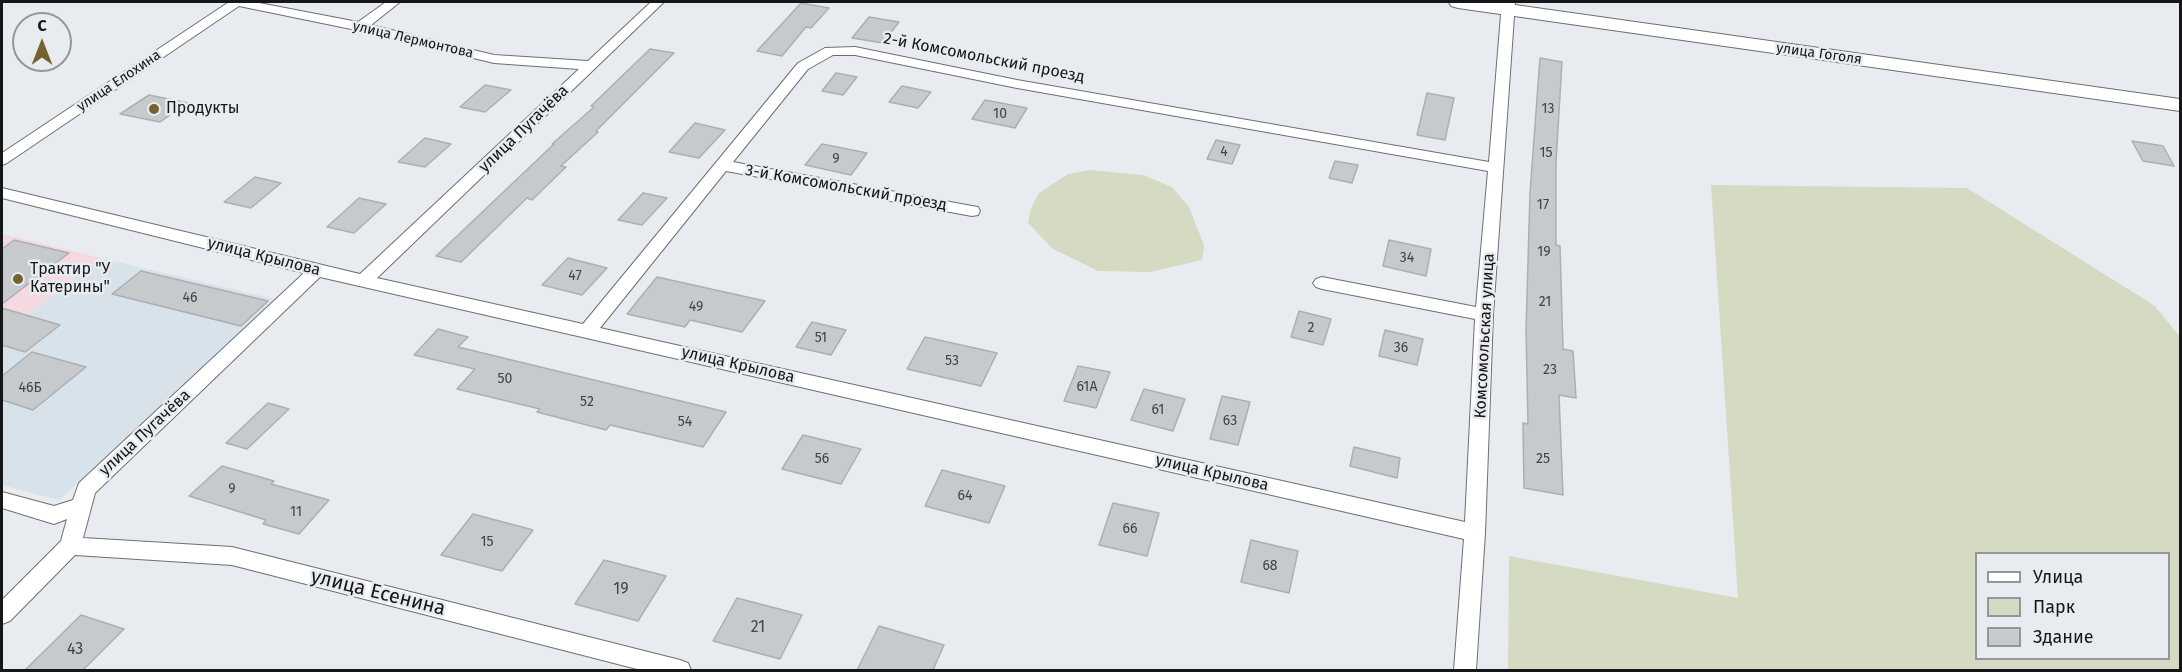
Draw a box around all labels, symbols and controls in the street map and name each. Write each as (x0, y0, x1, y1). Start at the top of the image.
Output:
north arrow (12, 12, 72, 72)
text: С (37, 16, 47, 35)
street label: улица Лермонтова (351, 18, 475, 62)
street label: 2-й Комсомольский проезд (882, 29, 1086, 87)
street label: улица Гоголя (1775, 40, 1863, 68)
street label: улица Елохина (74, 47, 164, 115)
street label: улица Пугачёва (475, 81, 573, 177)
place label: Продукты (166, 99, 240, 119)
house number: 13 (1541, 101, 1555, 117)
marker: Продукты (147, 102, 161, 116)
house number: 10 (993, 106, 1007, 122)
house number: 4 (1220, 144, 1228, 160)
house number: 15 (1539, 145, 1553, 161)
house number: 9 (832, 151, 840, 167)
street label: 3-й Комсомольский проезд (744, 161, 948, 215)
house number: 17 (1537, 197, 1549, 213)
street label: улица Крылова (206, 234, 322, 280)
house number: 19 (1537, 244, 1551, 260)
house number: 34 (1400, 250, 1414, 266)
street label: Комсомольская улица (1471, 253, 1499, 419)
place label: Трактир "У Катерины" (30, 260, 110, 298)
house number: 47 (568, 268, 582, 284)
marker: Трактир "У Катерины" (11, 272, 25, 286)
house number: 46 (183, 290, 197, 306)
house number: 21 (1539, 294, 1551, 310)
house number: 49 (689, 299, 703, 315)
house number: 2 (1308, 320, 1314, 336)
house number: 51 (815, 330, 827, 346)
house number: 36 (1394, 340, 1408, 356)
street label: улица Крылова (680, 343, 796, 387)
house number: 53 (945, 353, 959, 369)
house number: 23 (1543, 362, 1557, 378)
house number: 50 (498, 371, 512, 387)
house number: 61А (1077, 379, 1097, 395)
house number: 46Б (18, 380, 42, 396)
street label: улица Пугачёва (95, 386, 195, 480)
house number: 52 (580, 394, 594, 410)
house number: 61 (1152, 402, 1164, 418)
house number: 63 (1223, 413, 1237, 429)
house number: 54 (678, 414, 692, 430)
house number: 56 (815, 451, 829, 467)
street label: улица Крылова (1154, 451, 1270, 495)
house number: 25 (1536, 451, 1550, 467)
house number: 9 (228, 481, 236, 497)
house number: 64 (958, 488, 972, 504)
house number: 11 (290, 504, 302, 520)
house number: 66 (1123, 521, 1137, 537)
house number: 15 (480, 534, 494, 550)
legend (1975, 552, 2170, 660)
house number: 68 (1262, 558, 1278, 574)
street label: улица Есенина (308, 565, 448, 621)
text: Улица (2033, 566, 2083, 588)
house number: 19 (613, 580, 629, 600)
text: Парк (2033, 596, 2075, 618)
house number: 21 (751, 618, 765, 638)
text: Здание (2033, 626, 2094, 648)
house number: 43 (67, 640, 83, 660)

